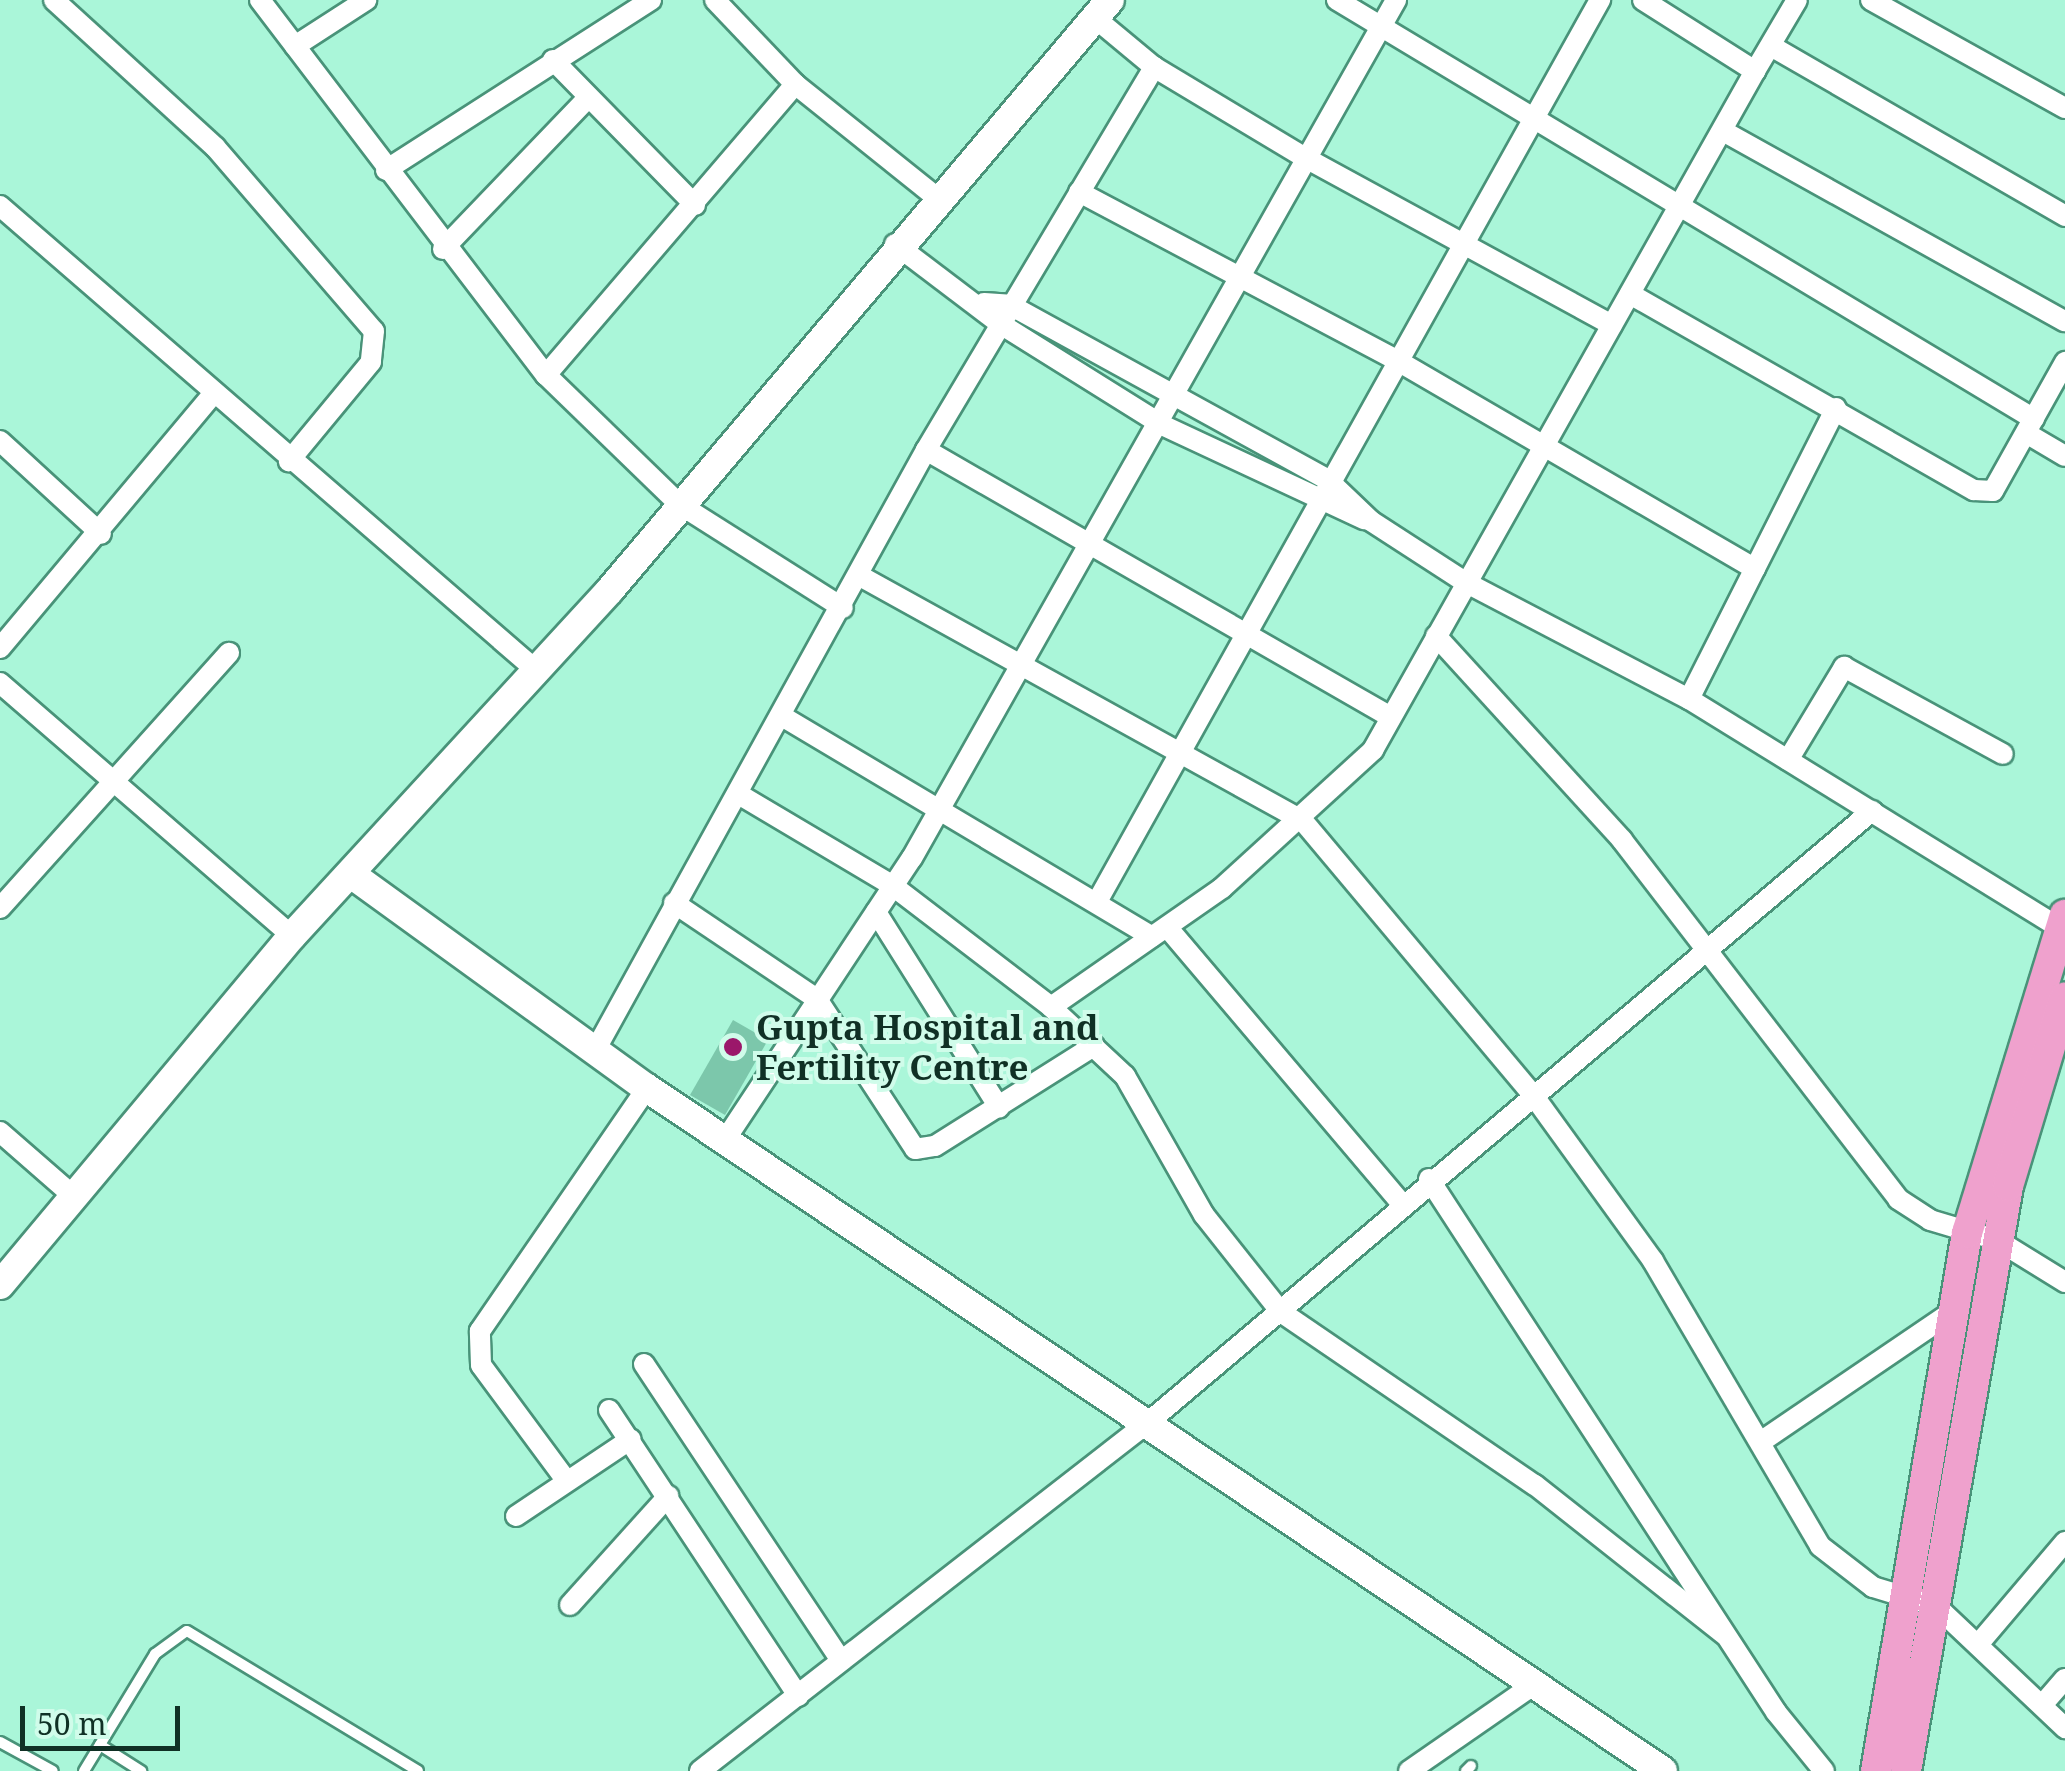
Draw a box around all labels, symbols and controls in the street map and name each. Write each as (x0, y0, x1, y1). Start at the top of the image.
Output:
place label: Gupta Hospital and Fertility Centre (756, 1006, 1099, 1088)
marker: Gupta Hospital and Fertility Centre (720, 1034, 746, 1060)
scale bar (25, 1686, 185, 1748)
text: 50 m (37, 1703, 107, 1744)

